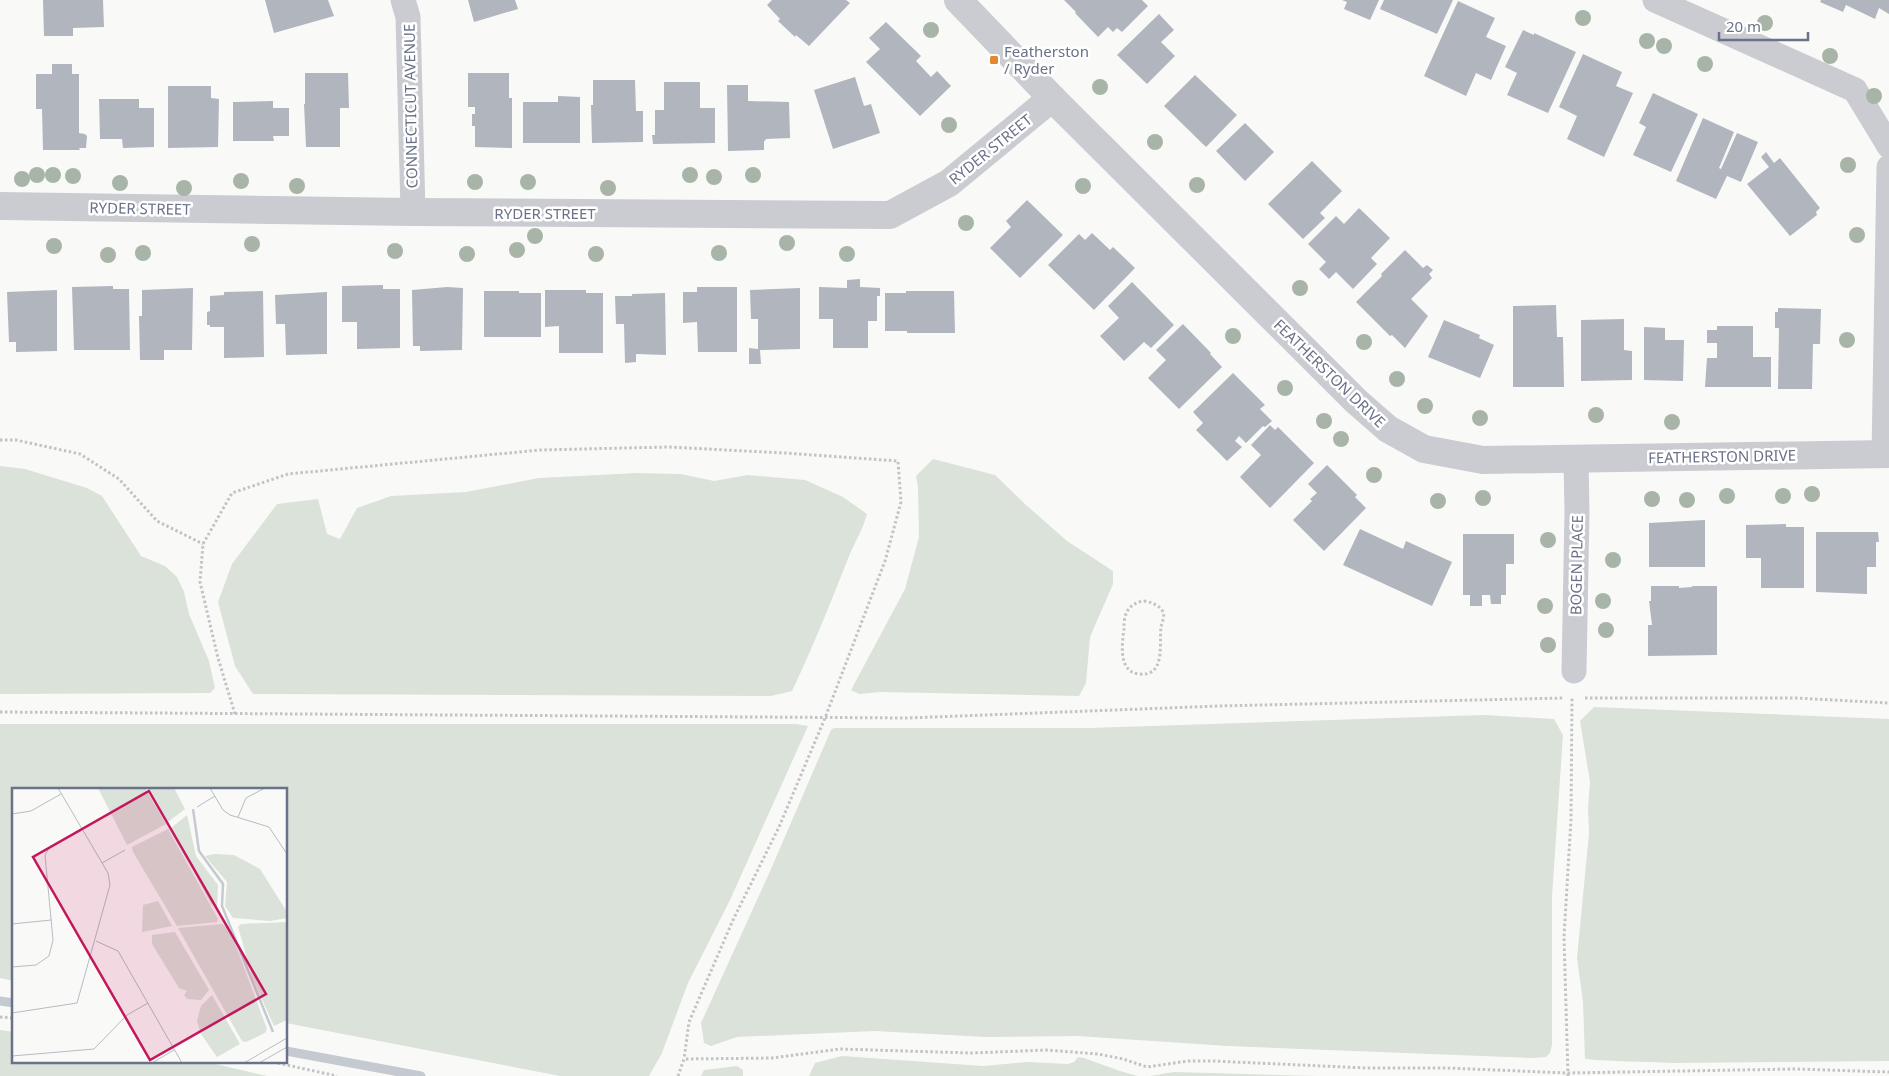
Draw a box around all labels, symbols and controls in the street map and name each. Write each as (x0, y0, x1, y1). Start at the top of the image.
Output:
scale bar (1719, 10, 1808, 42)
text: 20 m (1726, 16, 1761, 36)
street label: CONNECTICUT AVENUE (399, 24, 421, 188)
place label: Featherston / Ryder (1004, 41, 1089, 78)
marker: Featherston / Ryder (988, 54, 1000, 66)
street label: RYDER STREET (944, 109, 1036, 189)
street label: RYDER STREET (89, 197, 191, 219)
street label: RYDER STREET (494, 203, 596, 223)
street label: FEATHERSTON DRIVE (1270, 314, 1390, 432)
street label: FEATHERSTON DRIVE (1648, 445, 1796, 467)
street label: BOGEN PLACE (1565, 515, 1587, 615)
inset map (12, 788, 288, 1064)

